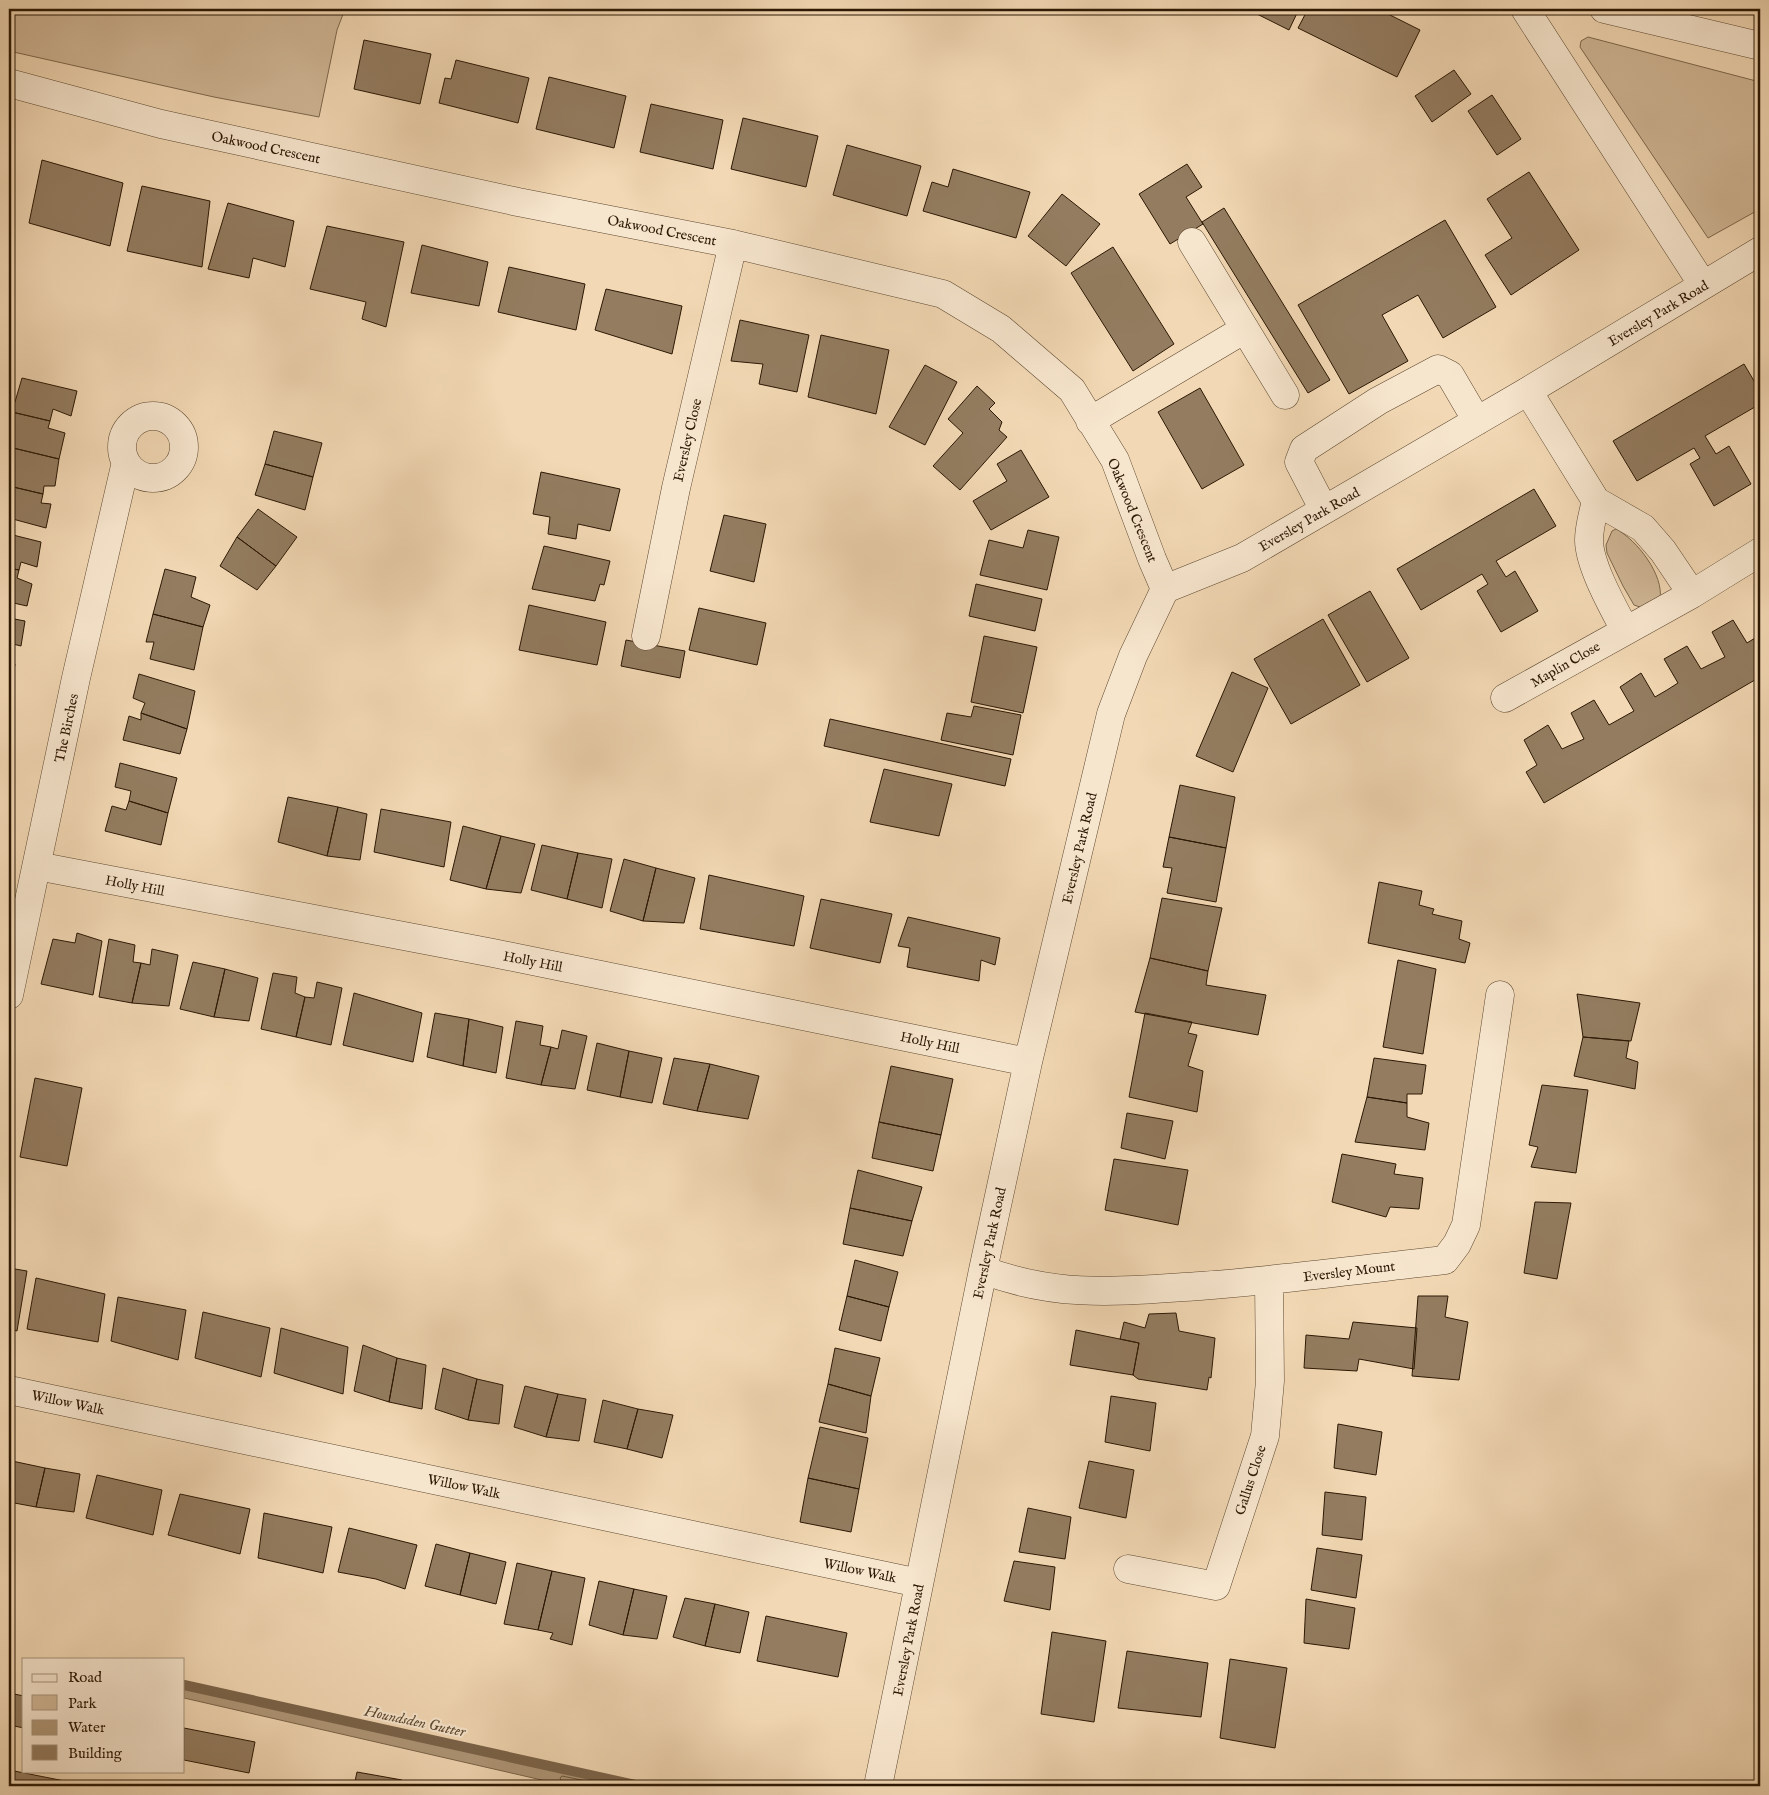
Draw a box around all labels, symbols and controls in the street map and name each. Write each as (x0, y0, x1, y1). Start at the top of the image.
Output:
street label: Oakwood Crescent (210, 128, 322, 168)
street label: Oakwood Crescent (606, 212, 718, 250)
street label: Eversley Park Road (1605, 277, 1712, 351)
street label: Eversley Close (670, 396, 706, 484)
street label: Oakwood Crescent (1103, 456, 1161, 565)
street label: Eversley Park Road (1256, 483, 1364, 556)
street label: Maplin Close (1527, 637, 1604, 692)
street label: The Birches (51, 692, 83, 764)
street label: Eversley Park Road (1058, 790, 1102, 906)
street label: Holly Hill (104, 871, 166, 901)
street label: Holly Hill (502, 947, 564, 977)
street label: Holly Hill (898, 1028, 961, 1058)
street label: Eversley Park Road (969, 1185, 1011, 1301)
street label: Eversley Mount (1302, 1257, 1396, 1287)
street label: Willow Walk (30, 1386, 106, 1420)
street label: Gallus Close (1231, 1442, 1271, 1518)
street label: Willow Walk (426, 1470, 502, 1504)
street label: Willow Walk (822, 1554, 898, 1588)
street label: Eversley Park Road (889, 1582, 929, 1698)
legend (22, 1658, 185, 1772)
text: Road (68, 1668, 103, 1687)
text: Park (68, 1694, 98, 1713)
water label: Houndsden Gutter (362, 1701, 468, 1742)
text: Water (68, 1718, 106, 1737)
text: Building (68, 1744, 123, 1763)

